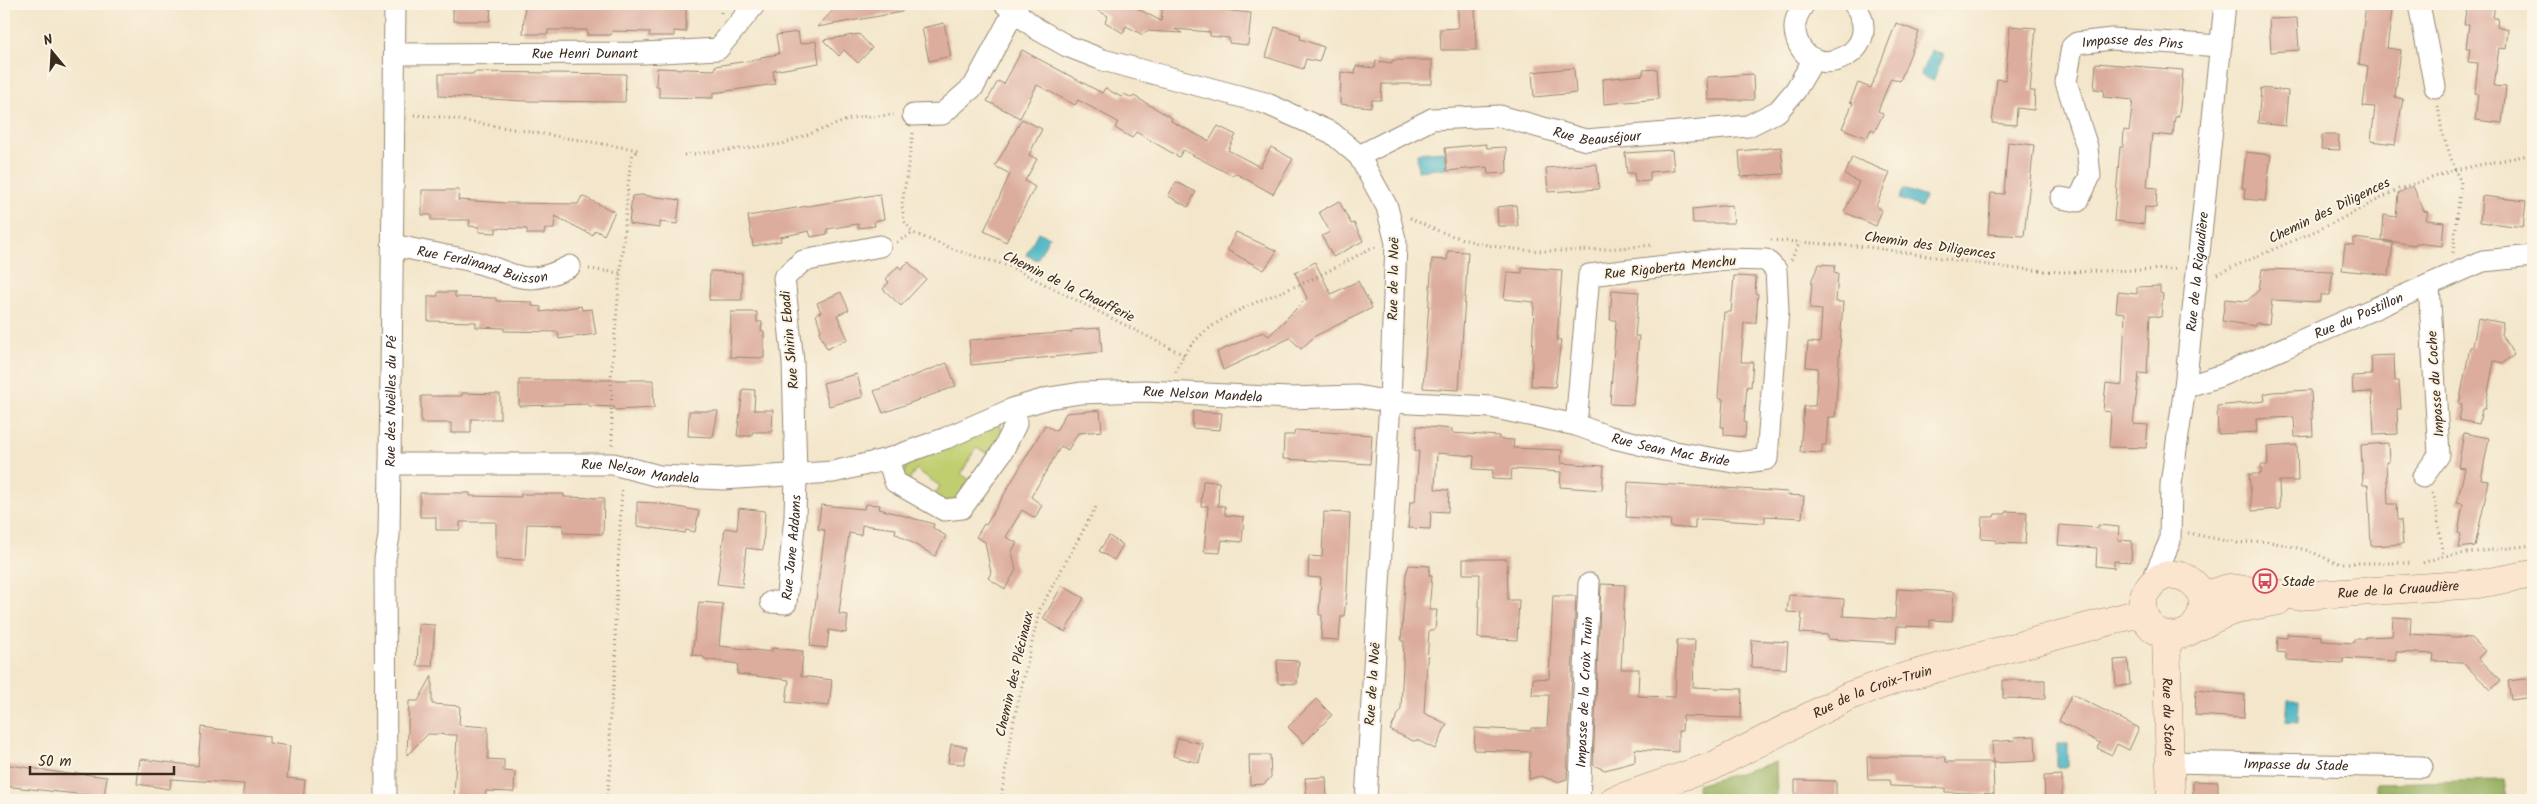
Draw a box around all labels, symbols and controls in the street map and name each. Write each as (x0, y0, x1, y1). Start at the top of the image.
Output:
north arrow (28, 28, 78, 78)
text: N (41, 29, 56, 52)
street label: Impasse des Pins (2080, 29, 2184, 56)
street label: Rue Henri Dunant (532, 43, 639, 65)
street label: Rue Beauséjour (1550, 121, 1643, 152)
street label: Chemin des Diligences (2265, 172, 2394, 250)
street label: Rue de la Rigaudière (2181, 210, 2215, 333)
street label: Chemin des Diligences (1863, 226, 1997, 266)
street label: Rue de la Noë (1382, 236, 1406, 321)
street label: Rue Ferdinand Buisson (415, 240, 550, 290)
street label: Chemin de la Chaufferie (999, 245, 1139, 329)
street label: Rue Rigoberta Menchu (1603, 250, 1737, 286)
street label: Rue du Postillon (2311, 287, 2407, 346)
street label: Rue Shirin Ebadi (775, 289, 805, 390)
street label: Impasse du Coche (2421, 329, 2451, 438)
street label: Rue des Noëlles du Pé (380, 335, 403, 467)
street label: Rue Nelson Mandela (1142, 381, 1263, 409)
street label: Rue Sean Mac Bride (1609, 428, 1732, 473)
street label: Rue Nelson Mandela (581, 454, 700, 490)
street label: Rue Jane Addams (776, 494, 808, 601)
bus stop icon: Stade (2252, 568, 2278, 594)
place label: Stade (2282, 571, 2315, 593)
street label: Rue de la Cruaudière (2337, 575, 2460, 605)
street label: Chemin des Plécinaux (990, 608, 1040, 739)
street label: Impasse de la Croix Truin (1571, 616, 1599, 768)
street label: Rue de la Noë (1359, 641, 1387, 726)
street label: Rue de la Croix-Truin (1809, 660, 1934, 725)
street label: Rue du Stade (2155, 677, 2180, 757)
scale bar (30, 744, 174, 776)
text: 50 m (38, 750, 72, 774)
street label: Impasse du Stade (2243, 753, 2349, 778)

